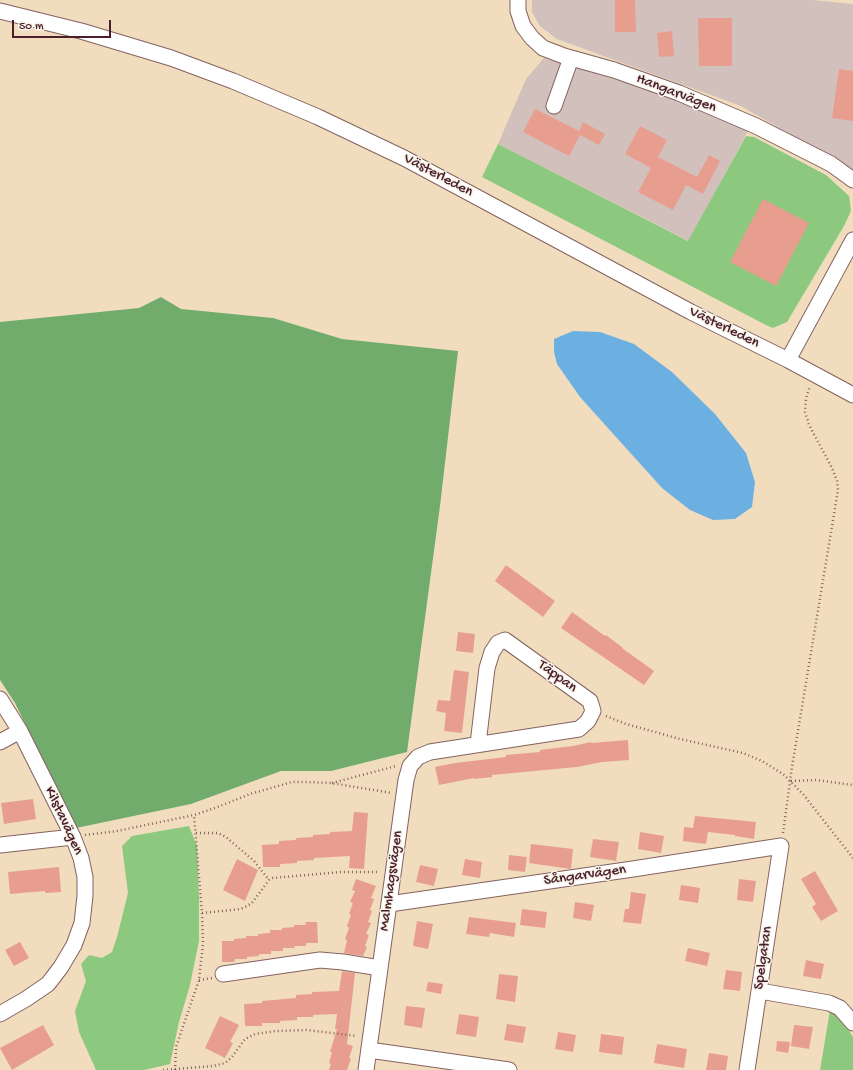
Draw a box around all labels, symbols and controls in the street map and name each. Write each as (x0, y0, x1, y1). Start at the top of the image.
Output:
scale bar (14, 12, 113, 38)
text: 50 m (19, 20, 44, 34)
street label: Hangarvägen (633, 70, 719, 118)
street label: Västerleden (400, 150, 476, 202)
street label: Västerleden (686, 303, 762, 353)
street label: Täppan (534, 657, 580, 697)
street label: Kilstavägen (39, 784, 87, 858)
street label: Malmhagsvägen (376, 830, 408, 932)
street label: Sångarvägen (543, 861, 627, 891)
street label: Spelgatan (751, 925, 777, 991)

